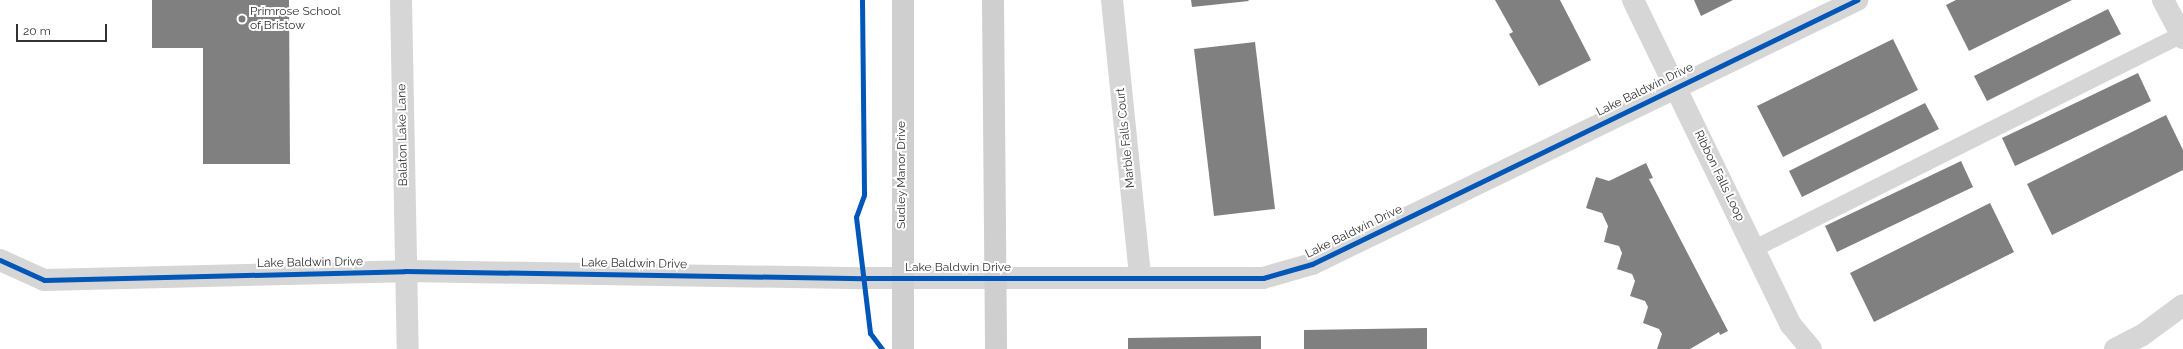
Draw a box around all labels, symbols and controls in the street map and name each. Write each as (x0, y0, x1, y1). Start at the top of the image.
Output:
place label: Primrose School of Bristow (250, 5, 341, 33)
marker: Primrose School of Bristow (237, 14, 247, 24)
scale bar (18, 16, 109, 42)
text: 20 m (23, 24, 51, 38)
street label: Lake Baldwin Drive (1594, 60, 1696, 120)
street label: Balaton Lake Lane (395, 84, 411, 186)
street label: Marble Falls Court (1114, 87, 1138, 189)
street label: Sudley Manor Drive (895, 121, 909, 229)
street label: Ribbon Falls Loop (1691, 128, 1747, 224)
street label: Lake Baldwin Drive (1303, 202, 1405, 262)
street label: Lake Baldwin Drive (257, 255, 363, 271)
street label: Lake Baldwin Drive (581, 256, 687, 272)
street label: Lake Baldwin Drive (905, 261, 1011, 275)

